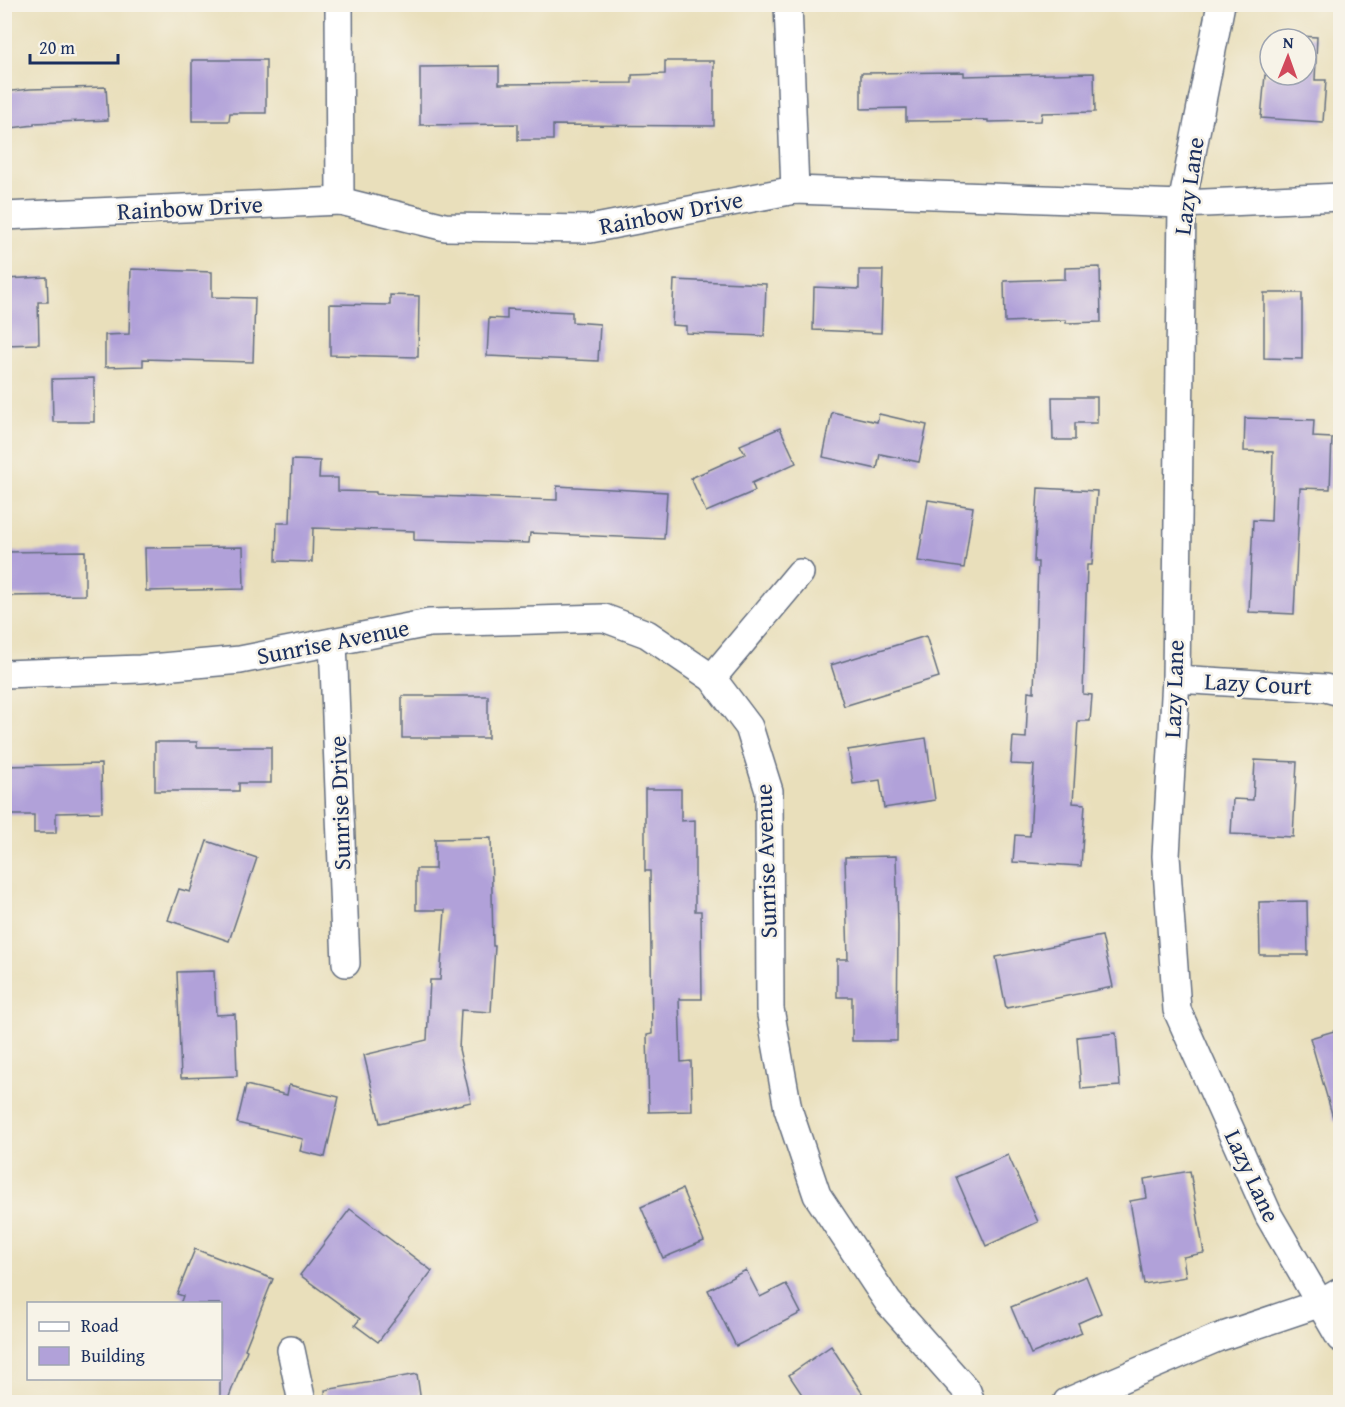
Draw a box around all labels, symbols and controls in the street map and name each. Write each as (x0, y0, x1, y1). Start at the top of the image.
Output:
scale bar (30, 27, 118, 65)
north arrow (1258, 27, 1318, 87)
text: N (1283, 30, 1294, 54)
text: 20 m (39, 34, 75, 61)
street label: Lazy Lane (1164, 135, 1213, 237)
street label: Rainbow Drive (596, 181, 746, 244)
street label: Rainbow Drive (116, 186, 264, 229)
street label: Sunrise Avenue (254, 610, 412, 673)
street label: Lazy Lane (1154, 639, 1193, 739)
street label: Lazy Court (1203, 663, 1313, 704)
street label: Sunrise Drive (320, 735, 359, 871)
street label: Sunrise Avenue (745, 783, 786, 939)
street label: Lazy Lane (1216, 1124, 1289, 1228)
legend (27, 1302, 222, 1380)
text: Road (81, 1312, 119, 1339)
text: Building (81, 1342, 145, 1369)

